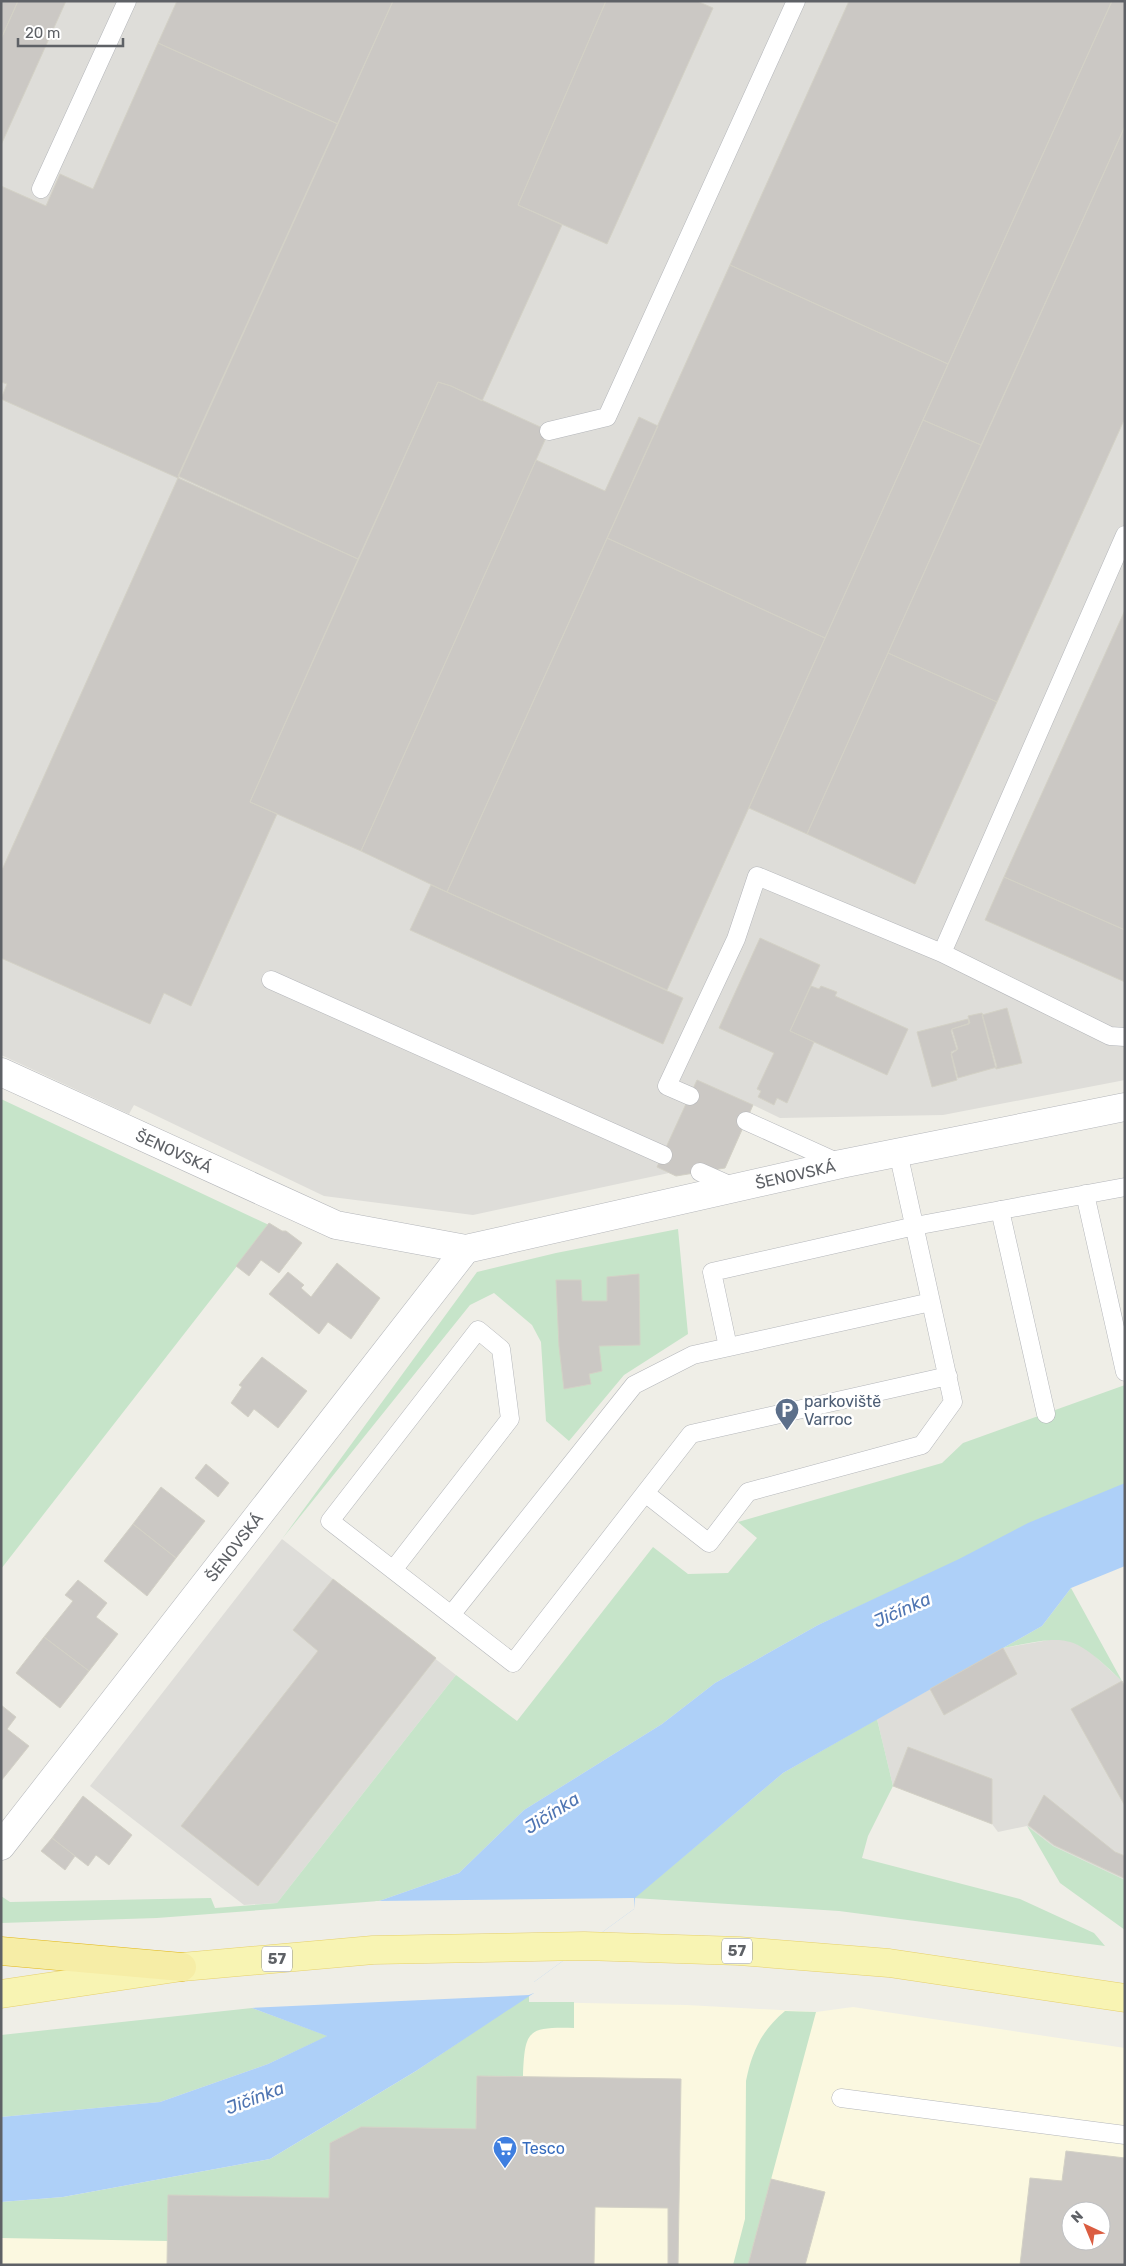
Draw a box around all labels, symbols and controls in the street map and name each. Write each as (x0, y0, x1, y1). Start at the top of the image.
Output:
scale bar (18, 15, 122, 47)
text: 20 m (25, 24, 60, 42)
street label: ŠENOVSKÁ (132, 1125, 215, 1177)
street label: ŠENOVSKÁ (753, 1157, 838, 1193)
place label: parkoviště Varroc (804, 1392, 881, 1429)
parking icon: parkoviště Varroc (774, 1397, 800, 1431)
street label: ŠENOVSKÁ (201, 1509, 267, 1585)
water label: Jičínka (870, 1587, 935, 1632)
water label: Jičínka (520, 1787, 584, 1838)
road number: 57 (722, 1938, 752, 1964)
road number: 57 (262, 1946, 292, 1972)
water label: Jičínka (223, 2077, 288, 2119)
supermarket icon: Tesco (492, 2135, 518, 2169)
place label: Tesco (522, 2139, 565, 2158)
north arrow (1061, 2201, 1111, 2251)
text: N (1068, 2207, 1087, 2227)

